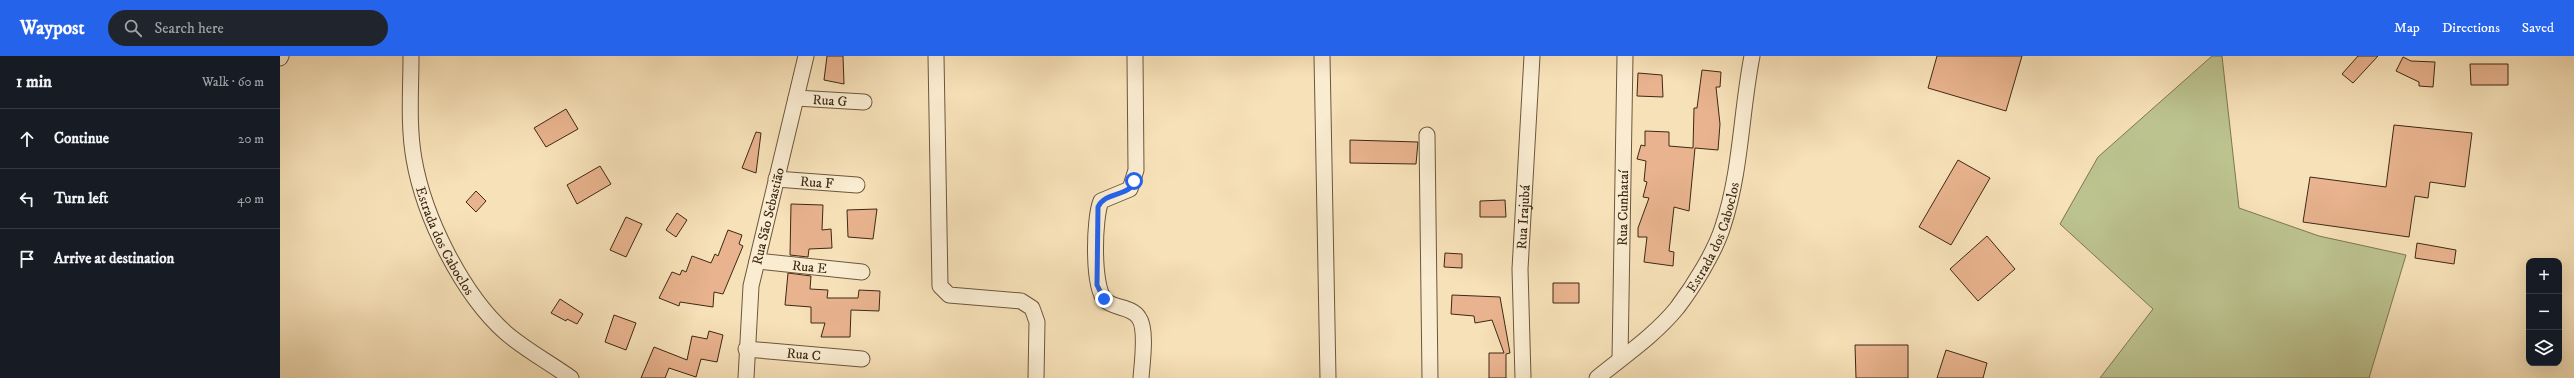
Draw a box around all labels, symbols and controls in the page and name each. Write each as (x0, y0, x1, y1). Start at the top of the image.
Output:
search box (108, 10, 388, 46)
text: Waypost (20, 17, 84, 40)
icon: search (122, 17, 144, 39)
text: Search here (154, 19, 224, 38)
text: Map (2394, 19, 2420, 37)
text: Directions (2442, 19, 2500, 37)
text: Saved (2522, 19, 2554, 37)
text: 1 min (16, 71, 52, 93)
text: Walk · 60 m (202, 74, 264, 90)
street label: Rua G (812, 91, 848, 111)
icon: ahead (16, 128, 38, 150)
text: Continue (54, 129, 109, 148)
text: 20 m (238, 131, 264, 147)
street label: Rua São Sebastião (748, 166, 789, 267)
street label: Rua Cunhataí (1614, 169, 1633, 246)
route start (1125, 172, 1143, 190)
street label: Rua F (799, 173, 835, 193)
street label: Estrada dos Caboclos (1683, 180, 1744, 296)
street label: Rua Irajubá (1513, 184, 1535, 250)
street label: Estrada dos Caboclos (411, 185, 478, 299)
icon: left (16, 188, 38, 210)
text: Turn left (54, 189, 108, 208)
text: 40 m (237, 191, 264, 207)
icon: arrive (16, 248, 38, 270)
text: Arrive at destination (54, 249, 174, 268)
street label: Rua E (791, 257, 828, 278)
map controls (2526, 258, 2562, 366)
button: + (2526, 258, 2562, 294)
route end (1095, 290, 1113, 308)
button: − (2526, 294, 2562, 330)
button: layers (2526, 330, 2562, 366)
street label: Rua C (786, 345, 822, 365)

